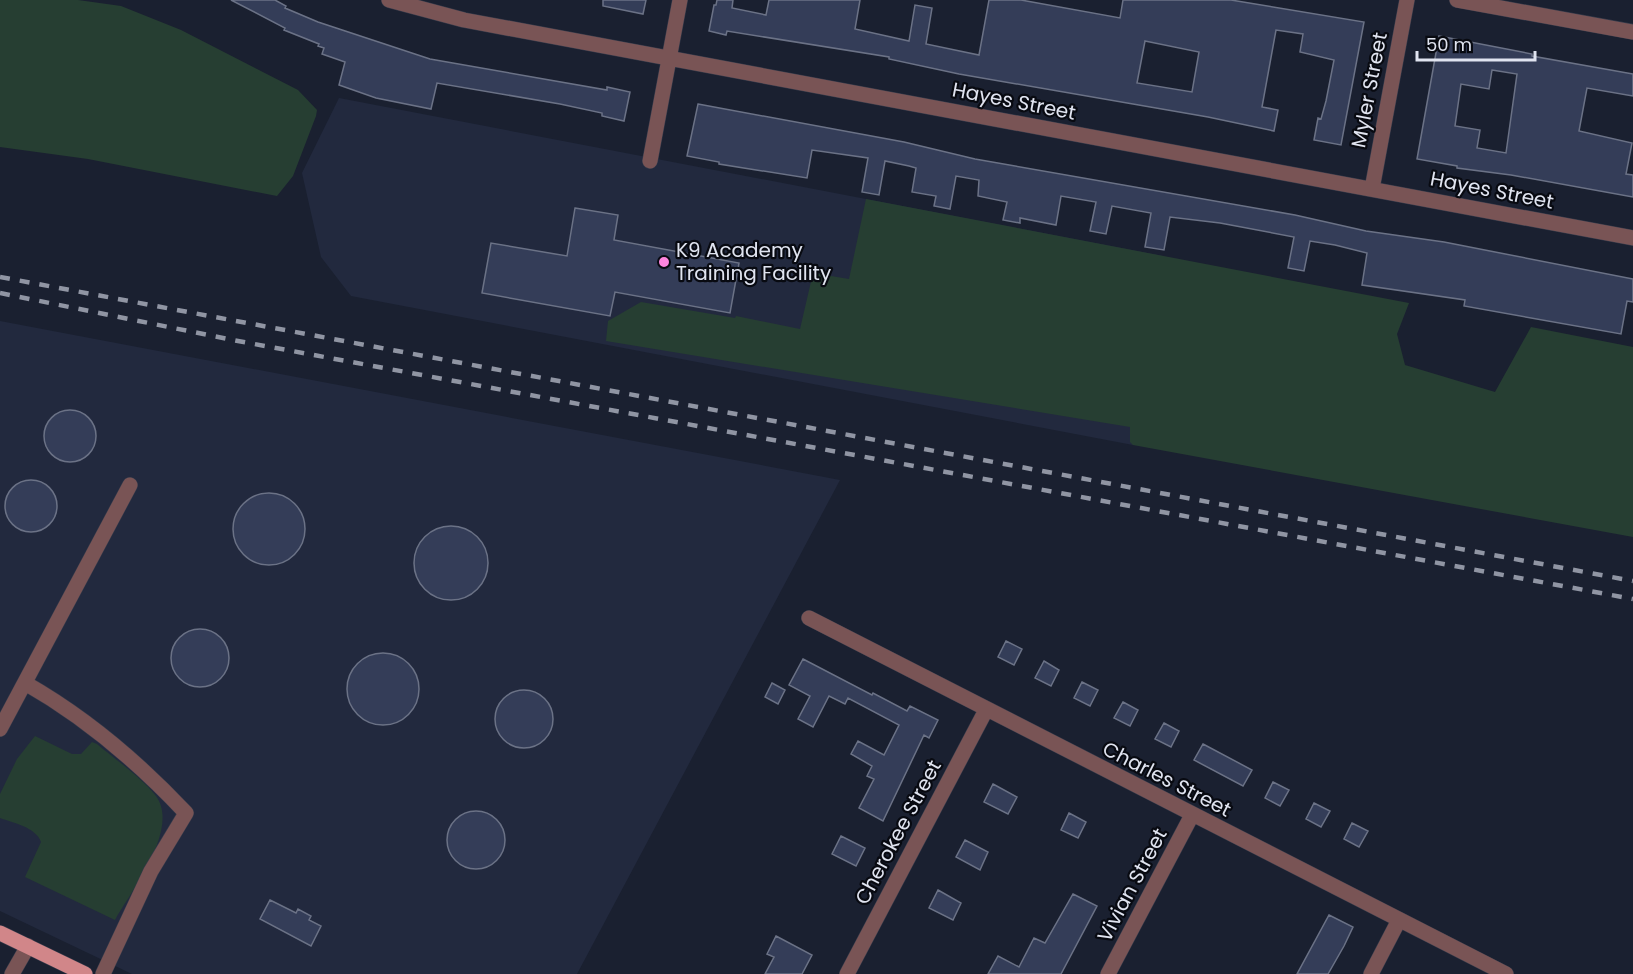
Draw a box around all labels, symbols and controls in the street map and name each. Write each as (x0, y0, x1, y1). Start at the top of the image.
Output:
scale bar (1417, 24, 1536, 62)
street label: Myler Street (1344, 30, 1394, 150)
text: 50 m (1426, 32, 1472, 57)
street label: Hayes Street (950, 75, 1078, 127)
street label: Hayes Street (1428, 164, 1556, 216)
place label: K9 Academy Training Facility (676, 236, 831, 287)
marker: K9 Academy Training Facility (657, 255, 671, 269)
street label: Charles Street (1098, 735, 1236, 823)
street label: Cherokee Street (848, 755, 948, 909)
street label: Vivian Street (1090, 823, 1174, 947)

